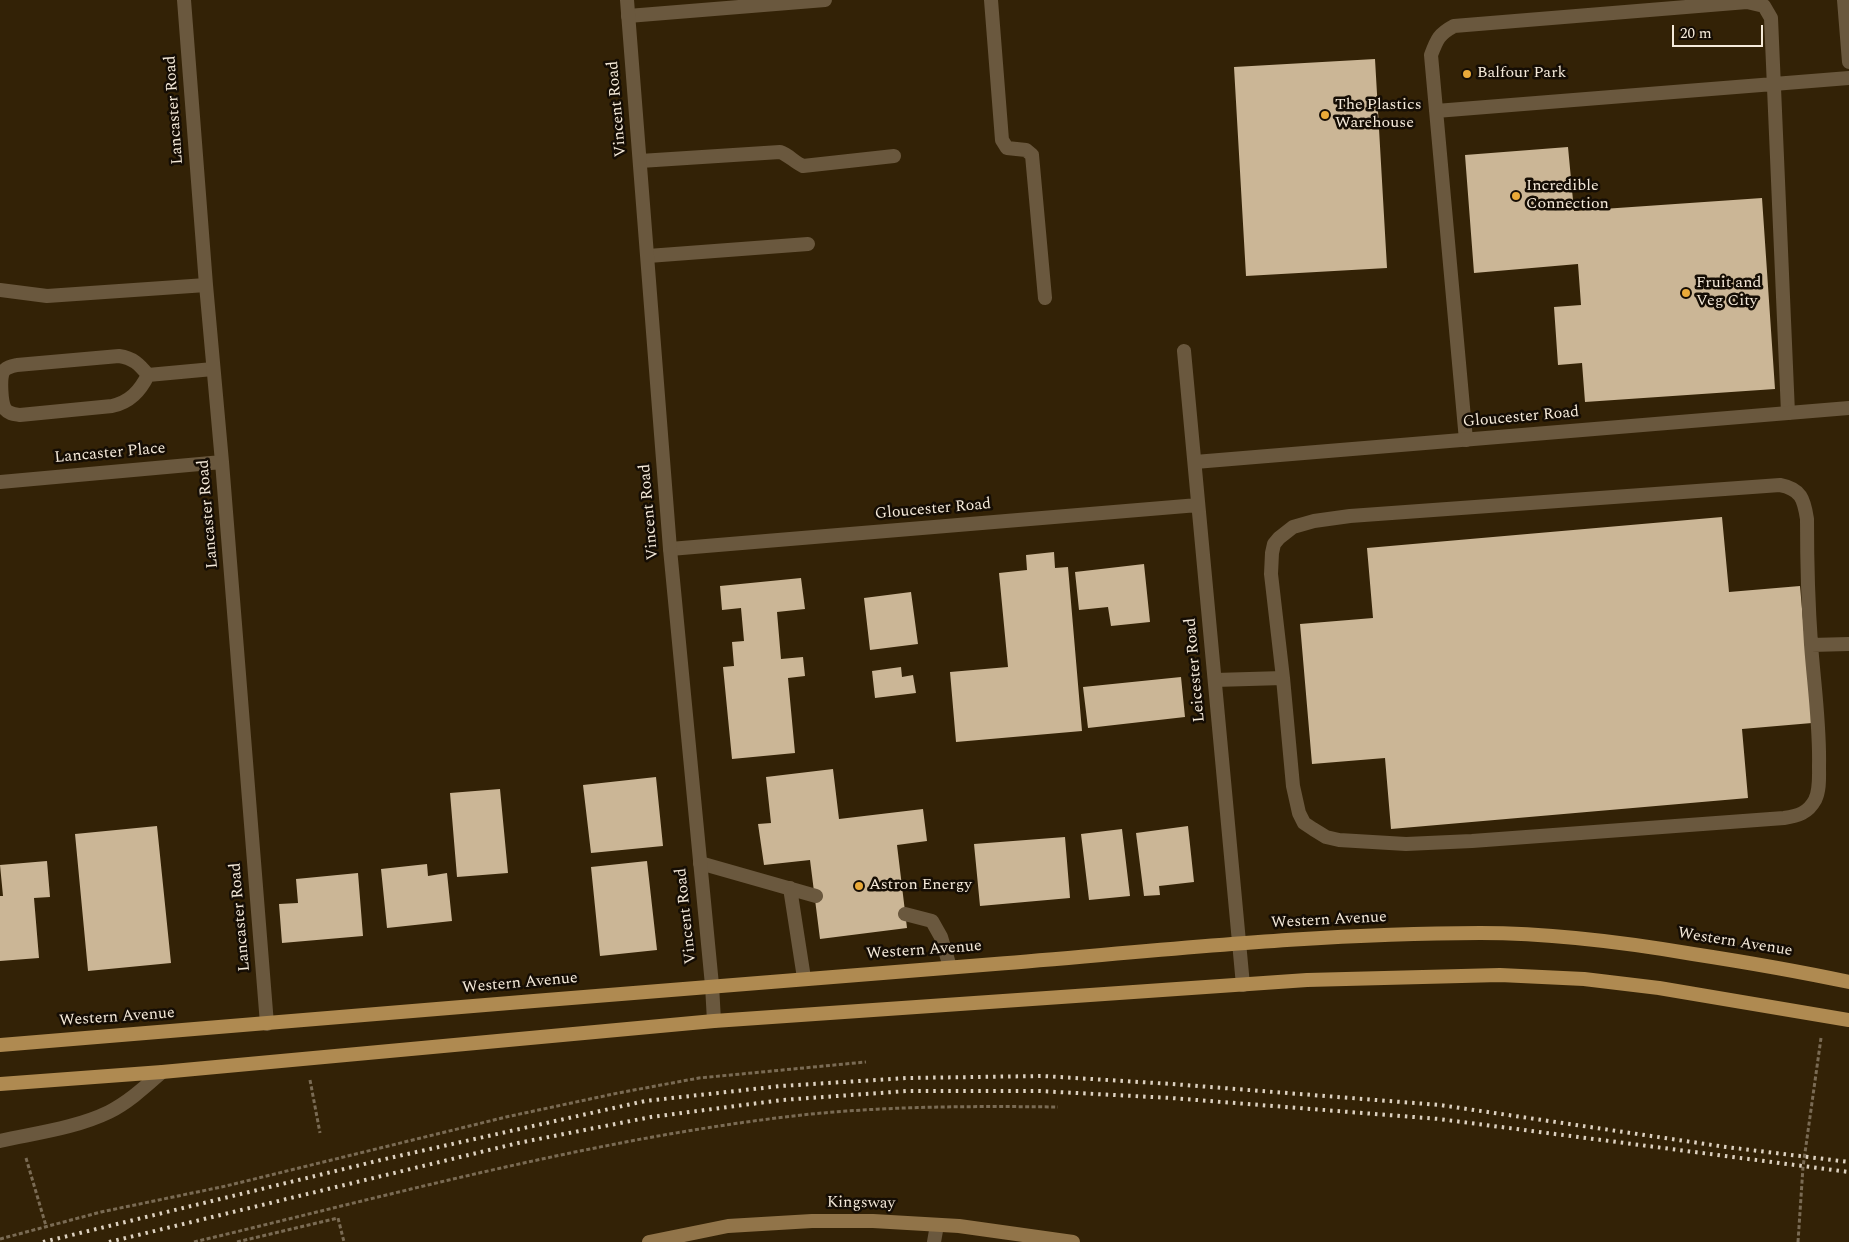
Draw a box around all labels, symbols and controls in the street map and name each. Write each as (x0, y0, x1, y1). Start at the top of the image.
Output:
scale bar (1674, 15, 1765, 47)
text: 20 m (1680, 22, 1712, 45)
street label: Lancaster Road (162, 55, 188, 165)
street label: Vincent Road (604, 60, 632, 158)
place label: Balfour Park (1477, 64, 1566, 84)
marker: Balfour Park (1461, 68, 1473, 80)
place label: The Plastics Warehouse (1335, 96, 1422, 134)
marker: The Plastics Warehouse (1319, 109, 1331, 121)
place label: Incredible Connection (1526, 177, 1609, 215)
marker: Incredible Connection (1510, 190, 1522, 202)
place label: Fruit and Veg City (1696, 274, 1761, 312)
marker: Fruit and Veg City (1680, 287, 1692, 299)
street label: Gloucester Road (1462, 403, 1580, 433)
street label: Lancaster Place (54, 440, 166, 468)
street label: Lancaster Road (195, 459, 223, 569)
street label: Vincent Road (636, 463, 664, 561)
street label: Gloucester Road (874, 495, 992, 525)
street label: Leicester Road (1182, 617, 1210, 723)
street label: Lancaster Road (227, 862, 255, 972)
street label: Vincent Road (672, 867, 702, 965)
place label: Astron Energy (869, 876, 972, 896)
marker: Astron Energy (853, 880, 865, 892)
street label: Western Avenue (1271, 908, 1387, 934)
street label: Western Avenue (1676, 924, 1794, 962)
street label: Western Avenue (866, 937, 982, 965)
street label: Western Avenue (462, 969, 578, 999)
street label: Western Avenue (59, 1004, 175, 1032)
street label: Kingsway (827, 1194, 895, 1214)

